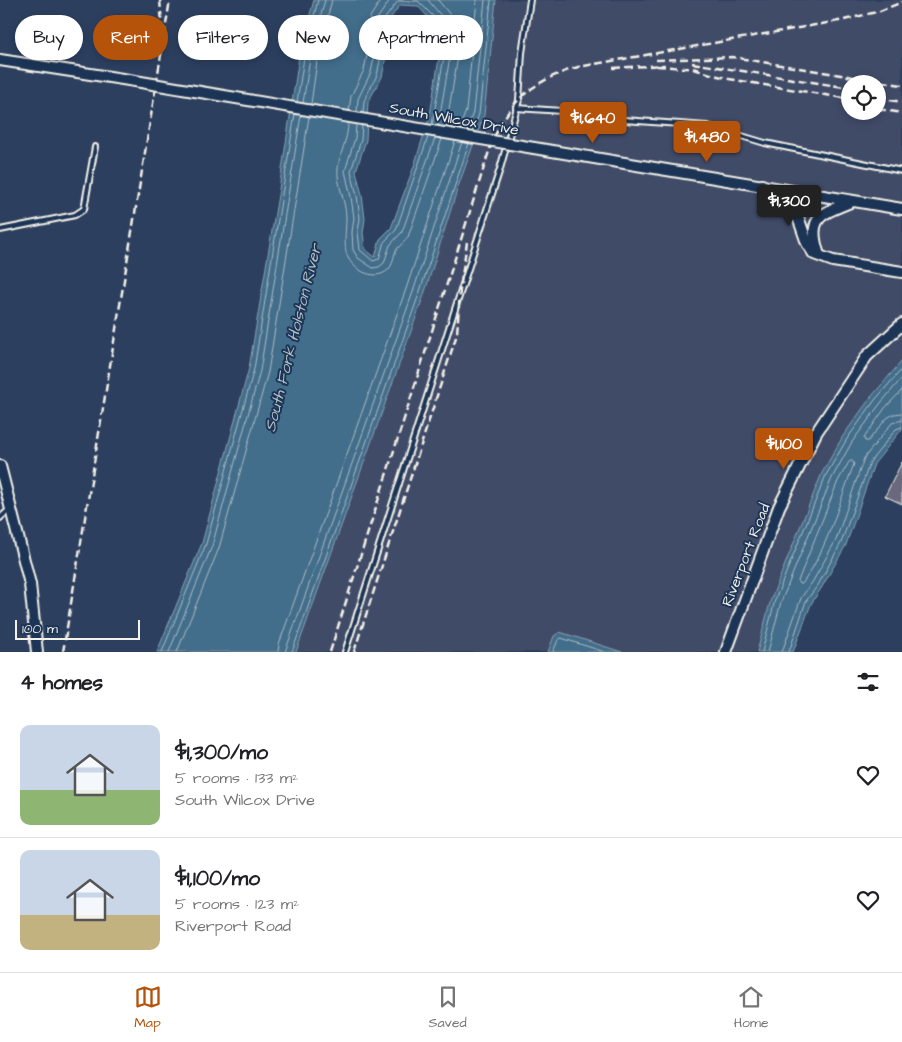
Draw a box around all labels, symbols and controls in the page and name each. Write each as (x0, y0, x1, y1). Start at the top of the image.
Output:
chip: Buy (15, 15, 83, 60)
chip: Rent (93, 15, 168, 60)
chip: Filters (178, 15, 268, 60)
chip: New (278, 15, 349, 60)
chip: Apartment (359, 15, 483, 60)
map controls (841, 75, 886, 120)
button: locate (841, 75, 886, 120)
street label: South Wilcox Drive (388, 97, 520, 141)
pin: $1,640 (552, 102, 634, 144)
text: $1,640 (571, 107, 615, 129)
pin: $1,480 (666, 120, 748, 163)
text: $1,480 (684, 126, 730, 148)
pin: $1,300 (748, 184, 830, 227)
text: $1,300 (768, 190, 810, 212)
water label: South Fork Holston River (259, 240, 327, 434)
pin: $1,100 (743, 428, 825, 470)
text: $1,100 (766, 433, 802, 455)
street label: Riverport Road (717, 500, 775, 610)
scale bar (15, 617, 140, 640)
text: 100 m (22, 619, 58, 639)
text: 4 homes (20, 668, 103, 697)
icon: filters (854, 668, 882, 696)
text: $1,300/mo (175, 738, 268, 767)
icon: home (60, 745, 120, 805)
icon: heart (854, 761, 882, 789)
text: 5 rooms · 133 m² (175, 767, 298, 789)
text: South Wilcox Drive (175, 789, 315, 811)
text: $1,100/mo (175, 864, 260, 893)
icon: home (60, 870, 120, 930)
icon: heart (854, 886, 882, 914)
text: 5 rooms · 123 m² (175, 893, 299, 915)
text: Riverport Road (175, 915, 291, 937)
tab: Map (134, 983, 162, 1033)
tab: Saved (429, 983, 467, 1033)
tab: Home (734, 983, 768, 1033)

